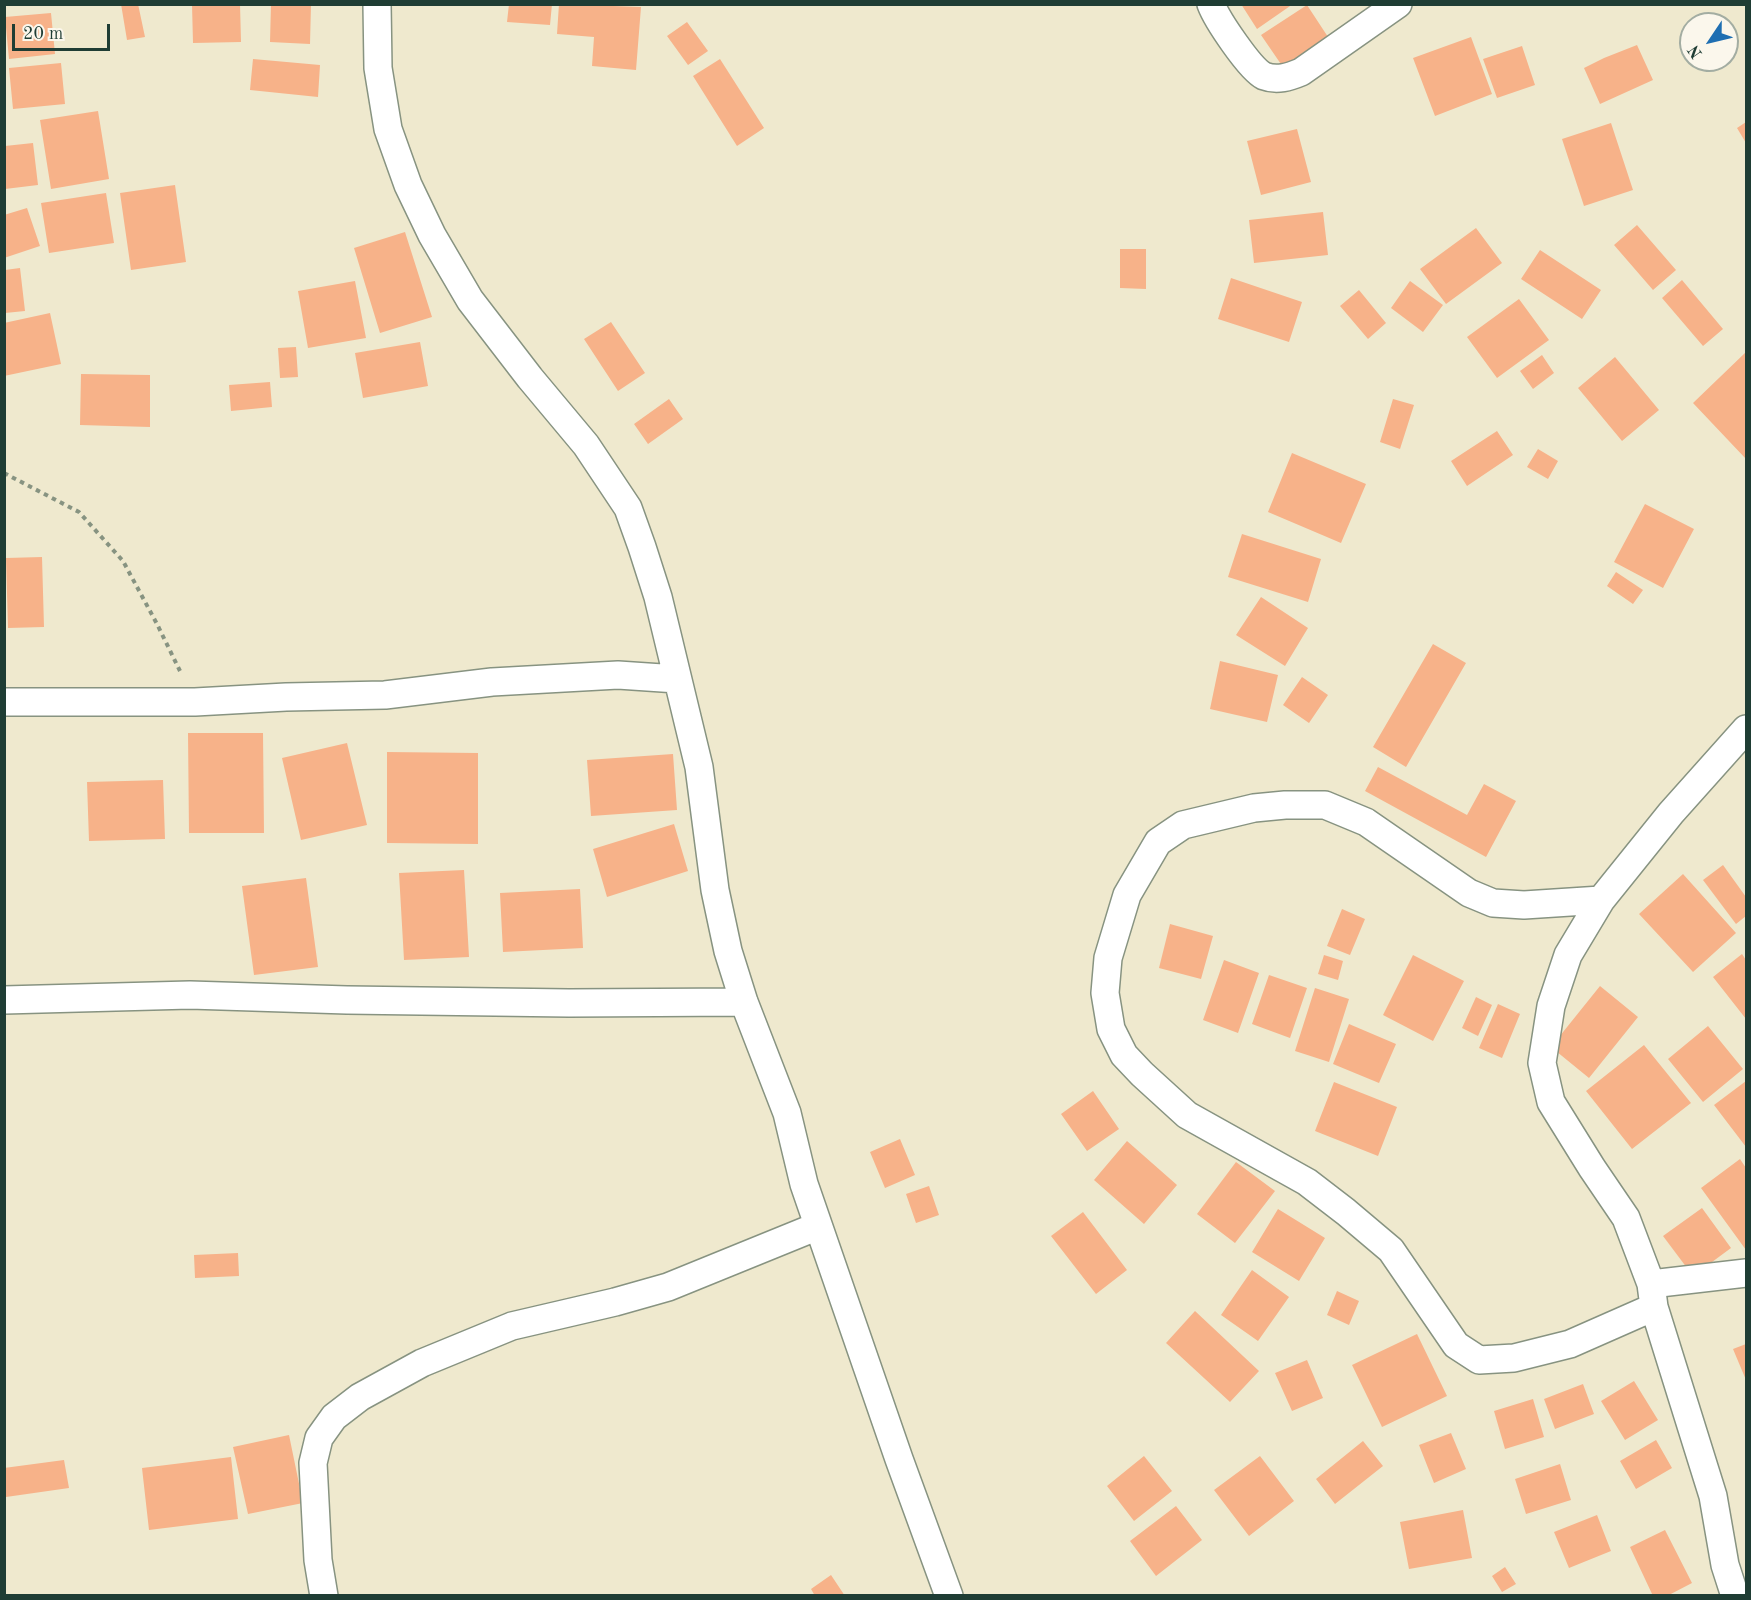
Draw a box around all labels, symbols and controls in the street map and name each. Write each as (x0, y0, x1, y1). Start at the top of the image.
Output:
scale bar (15, 12, 112, 50)
north arrow (1679, 12, 1739, 72)
text: 20 m (23, 25, 63, 43)
text: N (1686, 42, 1706, 61)

